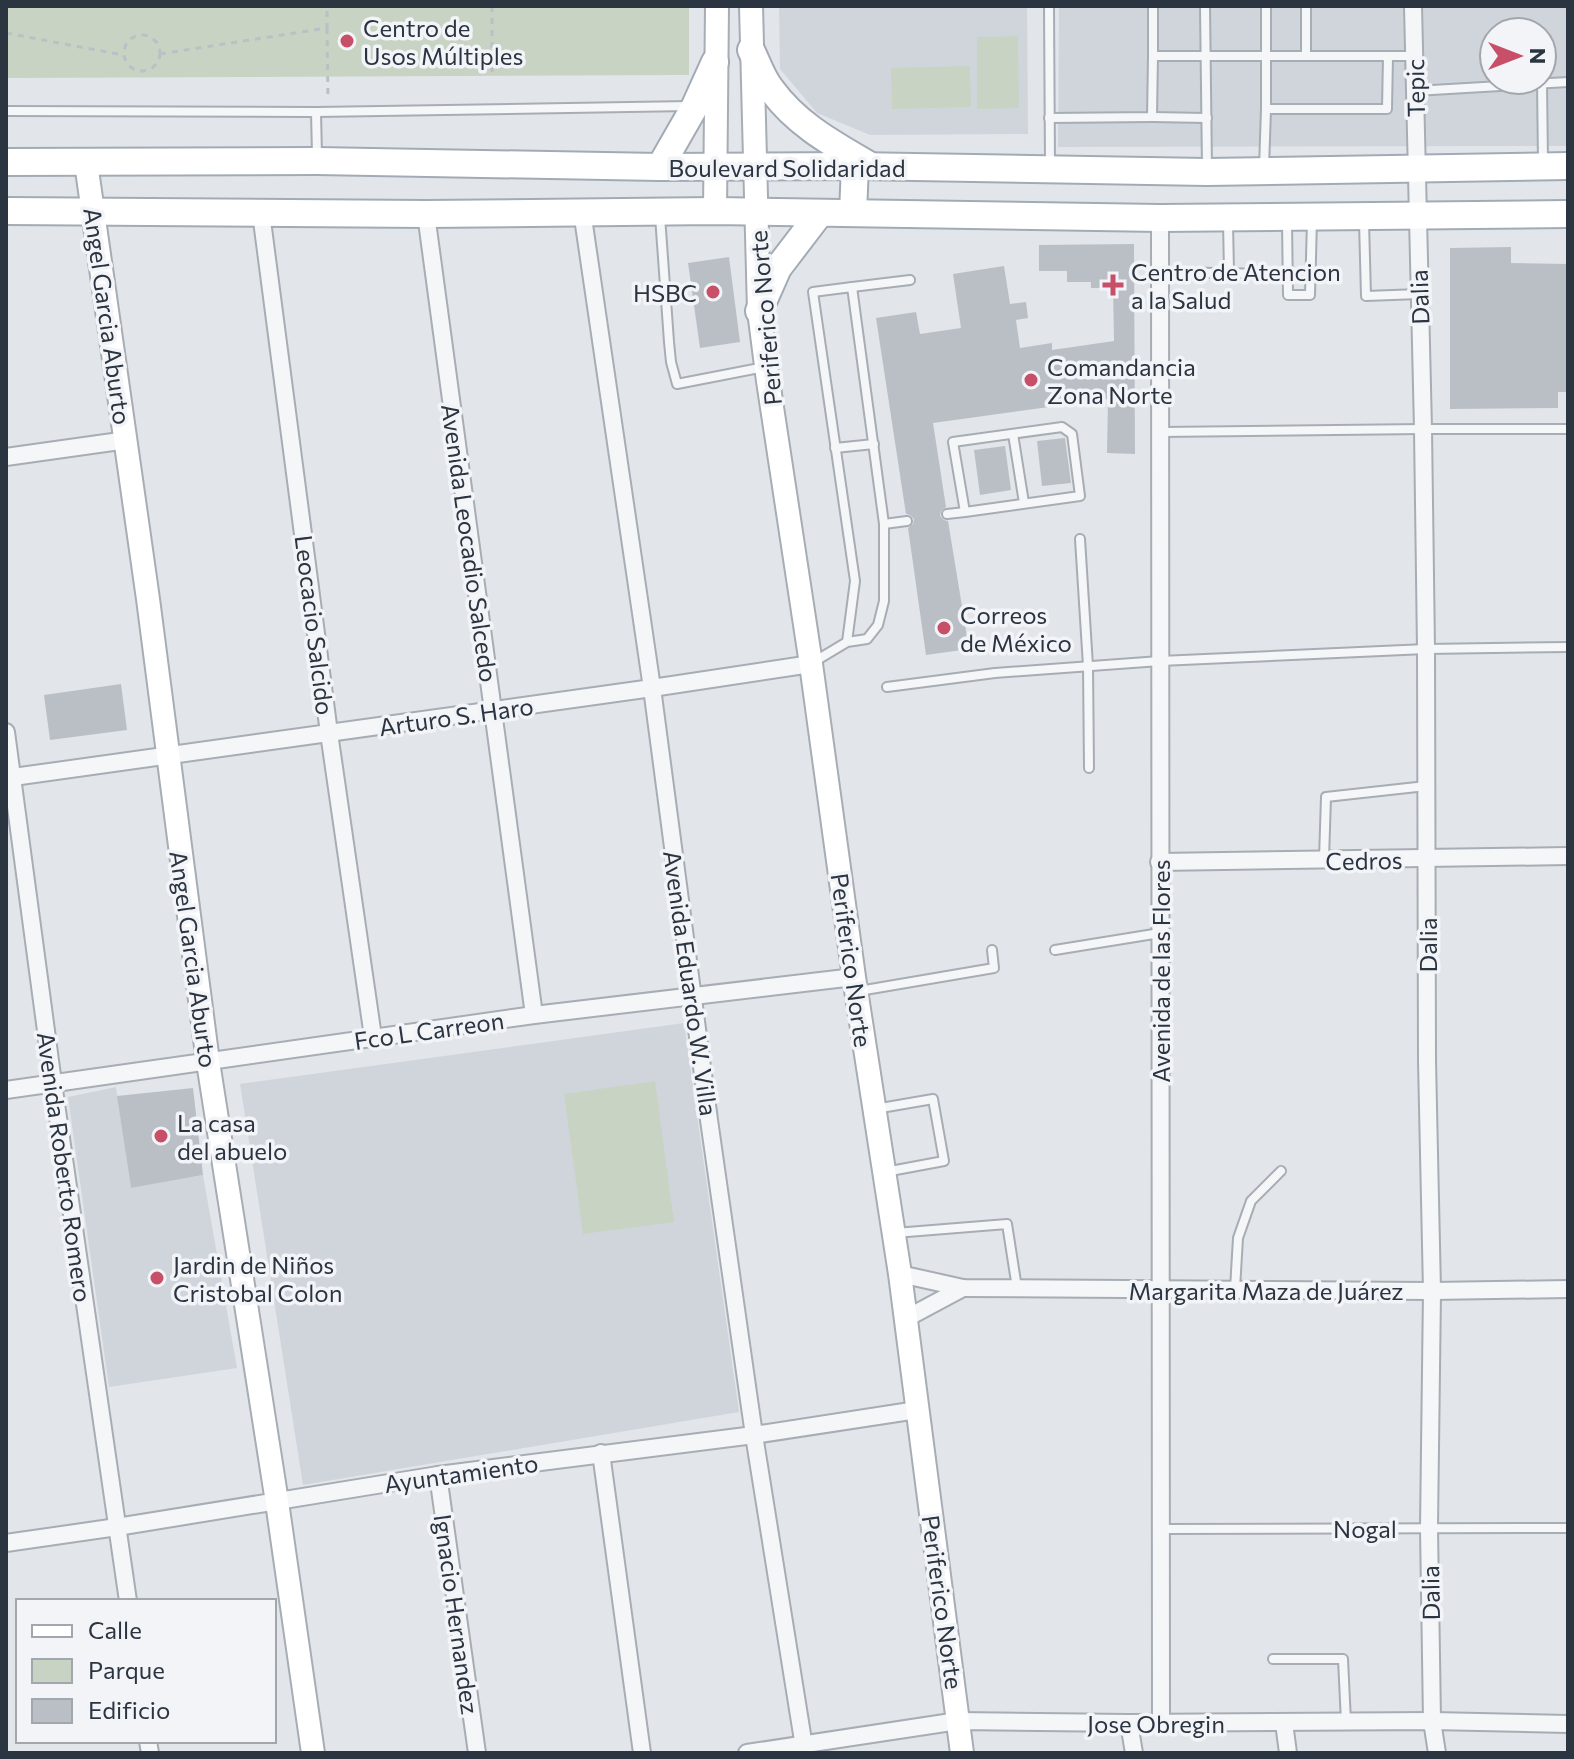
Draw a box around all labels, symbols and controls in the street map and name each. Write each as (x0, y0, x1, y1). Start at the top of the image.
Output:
place label: Centro de Usos Múltiples (363, 13, 523, 70)
north arrow (1478, 16, 1558, 96)
marker: Centro de Usos Múltiples (338, 32, 356, 50)
text: N (1525, 48, 1552, 64)
street label: Tepic (1400, 59, 1430, 117)
street label: Boulevard Solidaridad (668, 153, 906, 182)
street label: Angel Garcia Aburto (78, 206, 138, 426)
street label: Periferico Norte (743, 229, 787, 407)
place label: Centro de Atencion a la Salud (1131, 257, 1341, 314)
street label: Dalia (1404, 269, 1434, 325)
marker: Centro de Atencion a la Salud (1102, 274, 1124, 296)
place label: HSBC (633, 278, 697, 307)
marker: HSBC (704, 283, 722, 301)
place label: Comandancia Zona Norte (1047, 352, 1196, 409)
marker: Comandancia Zona Norte (1022, 371, 1040, 389)
street label: Avenida Leocadio Salcedo (436, 402, 504, 684)
street label: Leocacio Salcido (290, 533, 340, 717)
place label: Correos de México (960, 600, 1072, 657)
marker: Correos de México (935, 619, 953, 637)
street label: Arturo S. Haro (377, 691, 535, 741)
street label: Cedros (1325, 845, 1403, 875)
street label: Avenida Eduardo W. Villa (658, 848, 724, 1118)
street label: Angel Garcia Aburto (164, 849, 224, 1069)
street label: Avenida de las Flores (1146, 859, 1175, 1083)
street label: Periferico Norte (825, 871, 879, 1049)
street label: Dalia (1413, 917, 1442, 973)
street label: Fco L Carreon (352, 1005, 506, 1055)
street label: Avenida Roberto Romero (32, 1030, 98, 1304)
place label: La casa del abuelo (177, 1108, 287, 1165)
marker: La casa del abuelo (152, 1127, 170, 1145)
place label: Jardin de Niños Cristobal Colon (173, 1250, 342, 1307)
marker: Jardin de Niños Cristobal Colon (148, 1269, 166, 1287)
street label: Margarita Maza de Juárez (1128, 1276, 1404, 1305)
street label: Ayuntamiento (382, 1448, 540, 1498)
street label: Ignacio Hernandez (429, 1512, 485, 1716)
street label: Periferico Norte (916, 1513, 970, 1691)
street label: Nogal (1333, 1514, 1397, 1543)
street label: Dalia (1415, 1565, 1445, 1621)
legend (16, 1599, 276, 1743)
text: Calle (88, 1615, 142, 1644)
text: Parque (88, 1655, 165, 1684)
text: Edificio (88, 1695, 170, 1724)
street label: Jose Obregin (1087, 1709, 1225, 1738)

